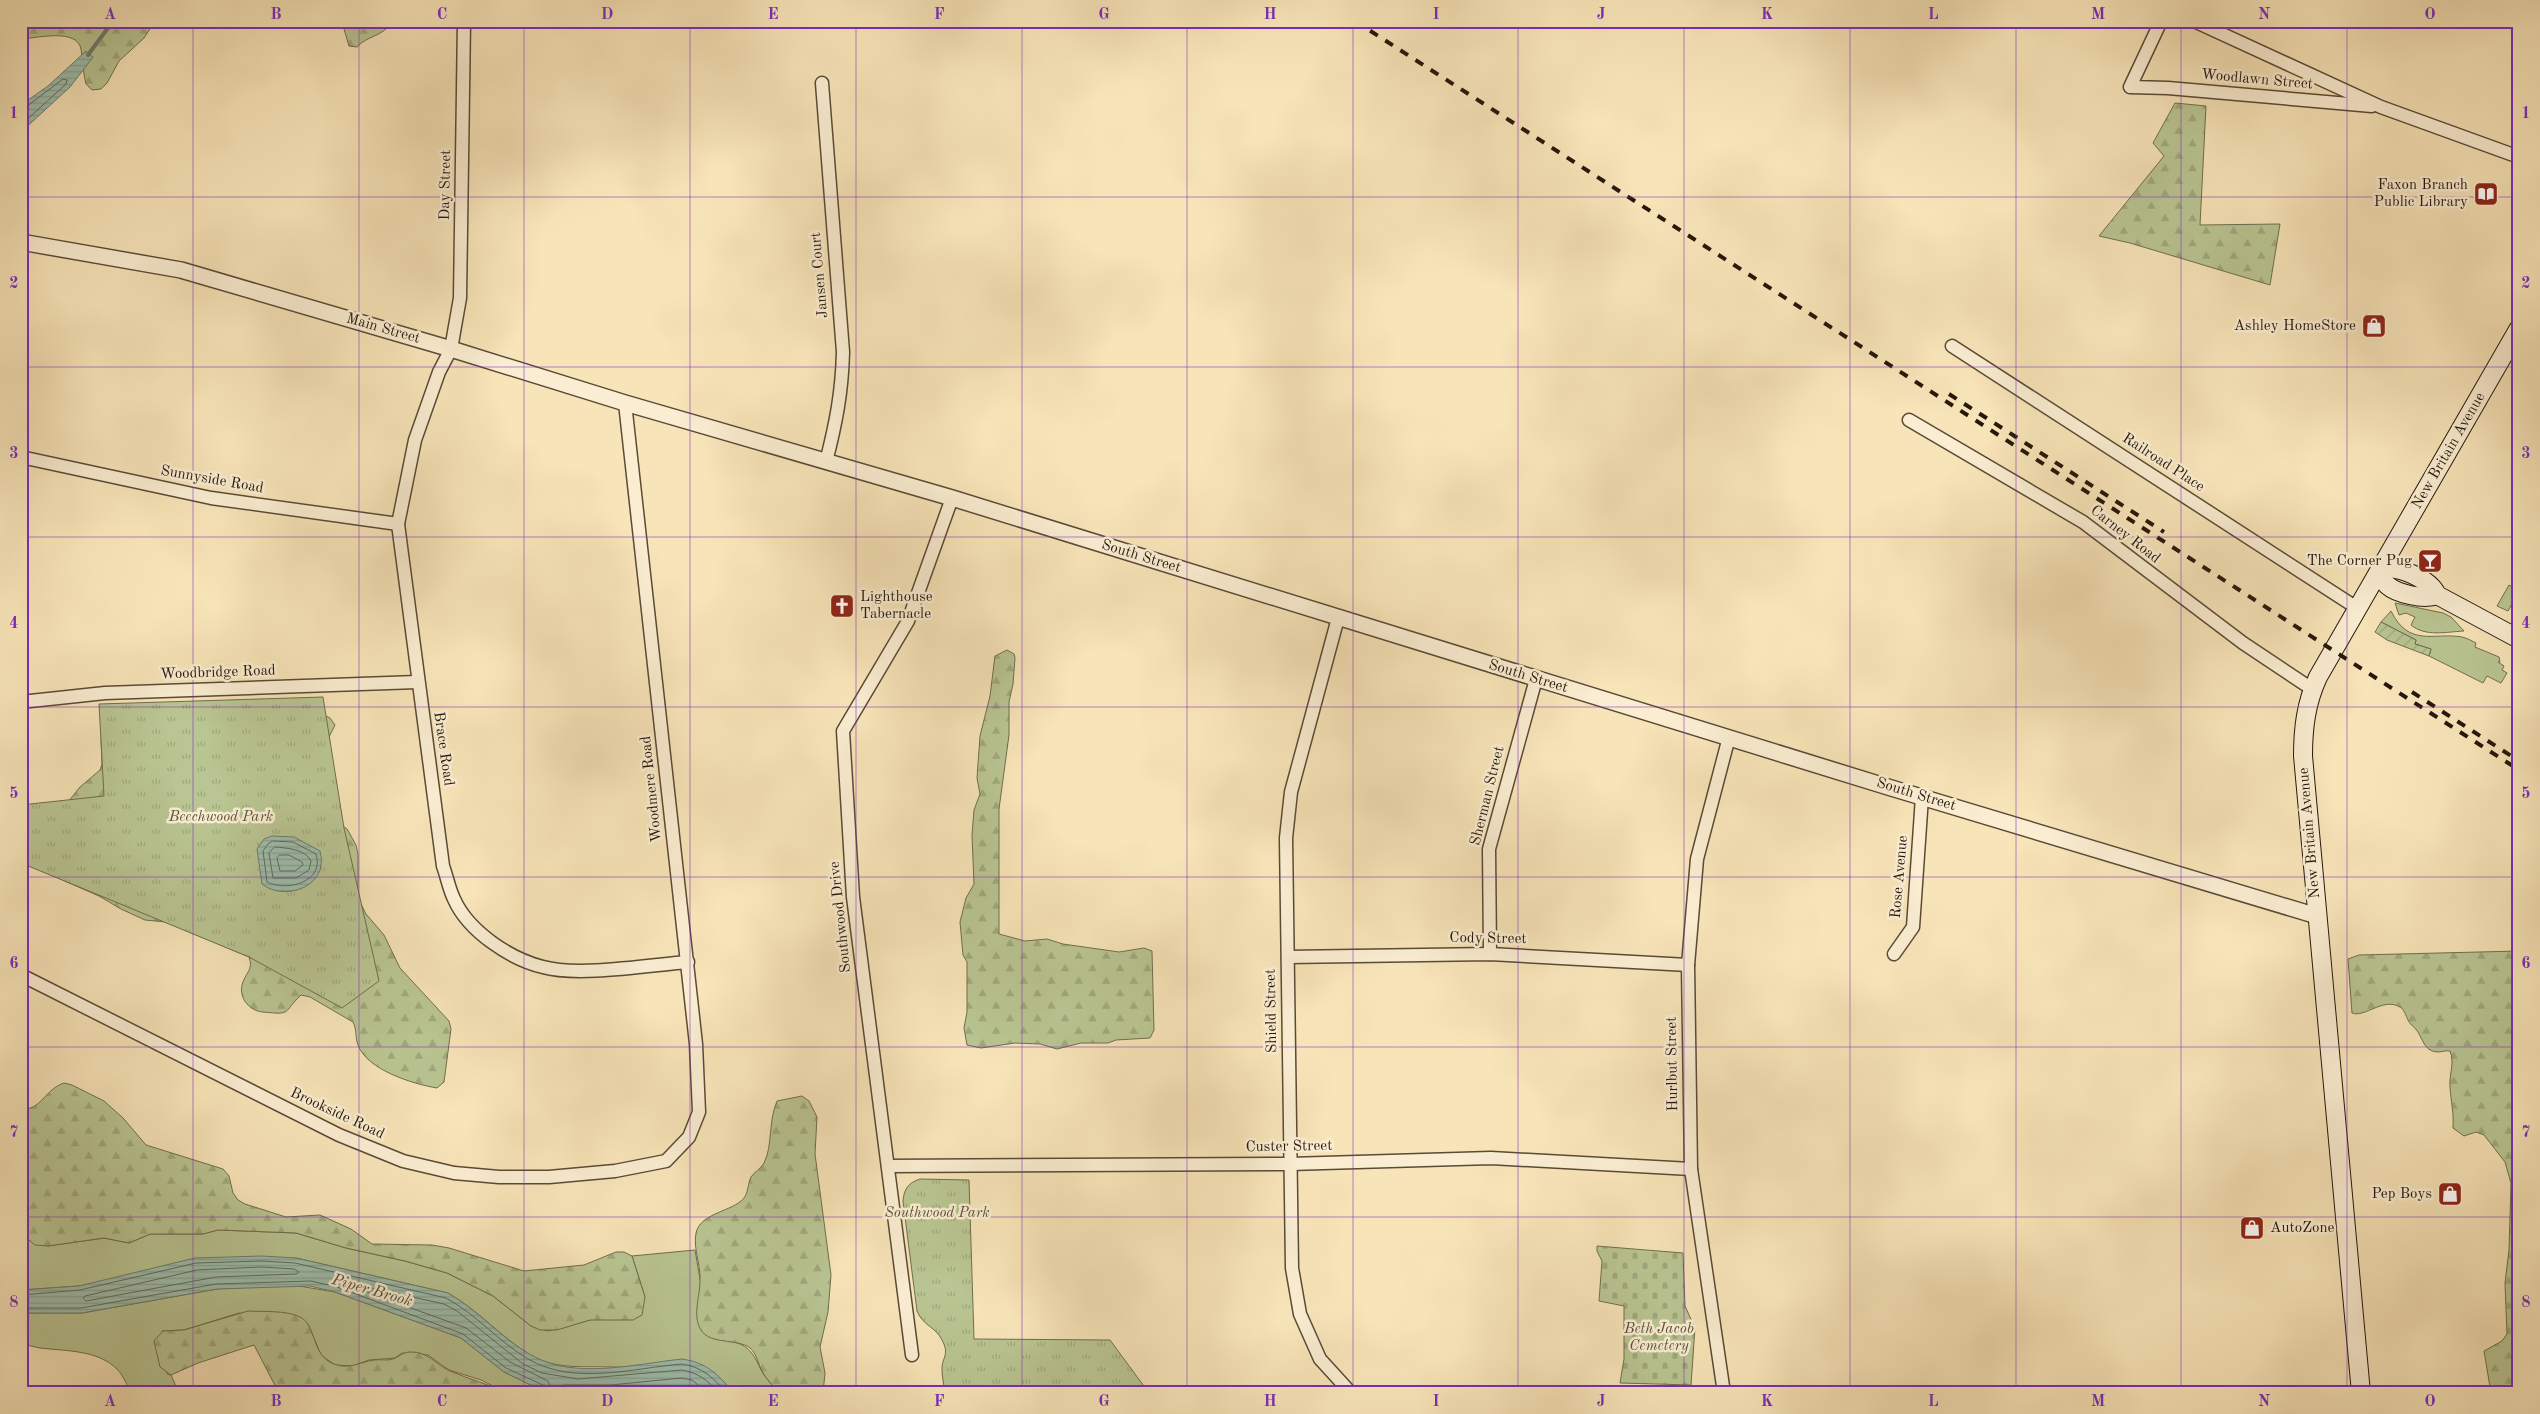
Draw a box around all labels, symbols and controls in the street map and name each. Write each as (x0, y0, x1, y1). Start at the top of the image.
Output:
text: A (104, 7, 116, 23)
text: B (270, 7, 282, 23)
text: C (437, 7, 447, 23)
text: D (601, 7, 613, 23)
text: E (767, 7, 779, 23)
text: F (934, 7, 945, 23)
text: G (1098, 7, 1110, 23)
text: H (1263, 7, 1277, 23)
text: I (1432, 7, 1440, 23)
text: J (1597, 7, 1606, 23)
text: K (1761, 7, 1773, 23)
text: L (1928, 7, 1939, 23)
text: M (2091, 7, 2105, 23)
text: N (2258, 7, 2271, 23)
text: O (2424, 7, 2436, 23)
street label: Woodlawn Street (2201, 68, 2313, 92)
text: 1 (9, 106, 19, 122)
text: 1 (2521, 106, 2531, 122)
street label: Day Street (438, 149, 454, 221)
place label: Faxon Branch Public Library (2374, 178, 2468, 210)
library icon: Faxon Branch Public Library (2473, 181, 2499, 207)
street label: Jansen Court (809, 231, 831, 319)
text: 2 (9, 276, 19, 292)
text: 2 (2521, 276, 2531, 292)
street label: Main Street (344, 311, 422, 347)
shop icon: Ashley HomeStore (2361, 313, 2387, 339)
place label: Ashley HomeStore (2234, 319, 2356, 334)
street label: New Britain Avenue (2410, 390, 2488, 512)
street label: Railroad Place (2119, 431, 2207, 495)
text: 3 (9, 446, 19, 462)
text: 3 (2521, 446, 2531, 462)
street label: Sunnyside Road (159, 464, 265, 496)
street label: Carney Road (2087, 503, 2163, 567)
street label: South Street (1100, 538, 1182, 576)
bar icon: The Corner Pug (2417, 548, 2443, 574)
place label: The Corner Pug (2307, 554, 2412, 569)
place label: Lighthouse Tabernacle (860, 590, 933, 622)
church icon: Lighthouse Tabernacle (829, 593, 855, 619)
text: 4 (9, 616, 19, 632)
text: 4 (2521, 616, 2531, 632)
street label: South Street (1487, 658, 1569, 696)
street label: Woodbridge Road (160, 663, 276, 683)
street label: Brace Road (430, 711, 456, 787)
street label: Woodmere Road (639, 735, 665, 843)
street label: Sherman Street (1468, 745, 1508, 847)
street label: New Britain Avenue (2297, 767, 2323, 899)
street label: South Street (1875, 776, 1957, 814)
text: 5 (9, 786, 19, 802)
text: 5 (2521, 786, 2531, 802)
park label: Beechwood Park (168, 810, 273, 825)
street label: Rose Avenue (1889, 835, 1911, 919)
street label: Southwood Drive (828, 860, 854, 973)
street label: Cody Street (1449, 931, 1527, 947)
text: 6 (9, 956, 19, 972)
text: 6 (2521, 956, 2531, 972)
street label: Shield Street (1264, 969, 1280, 1053)
street label: Hurlbut Street (1665, 1016, 1681, 1112)
street label: Brookside Road (288, 1086, 387, 1142)
text: 7 (9, 1125, 19, 1141)
text: 7 (2521, 1125, 2531, 1141)
street label: Custer Street (1245, 1139, 1333, 1155)
shop icon: Pep Boys (2437, 1181, 2463, 1207)
place label: Pep Boys (2371, 1187, 2432, 1202)
park label: Southwood Park (884, 1206, 990, 1221)
shop icon: AutoZone (2239, 1215, 2265, 1241)
place label: AutoZone (2270, 1221, 2334, 1236)
water label: Piper Brook (329, 1272, 414, 1310)
text: 8 (9, 1295, 19, 1311)
text: 8 (2521, 1295, 2531, 1311)
park label: Beth Jacob Cemetery (1623, 1322, 1694, 1354)
text: A (104, 1394, 116, 1410)
text: B (270, 1394, 282, 1410)
text: C (437, 1394, 447, 1410)
text: D (601, 1394, 613, 1410)
text: E (767, 1394, 779, 1410)
text: F (934, 1394, 945, 1410)
text: G (1098, 1394, 1110, 1410)
text: H (1263, 1394, 1277, 1410)
text: I (1432, 1394, 1440, 1410)
text: J (1597, 1394, 1606, 1410)
text: K (1761, 1394, 1773, 1410)
text: L (1928, 1394, 1939, 1410)
text: M (2091, 1394, 2105, 1410)
text: N (2258, 1394, 2271, 1410)
text: O (2424, 1394, 2436, 1410)

